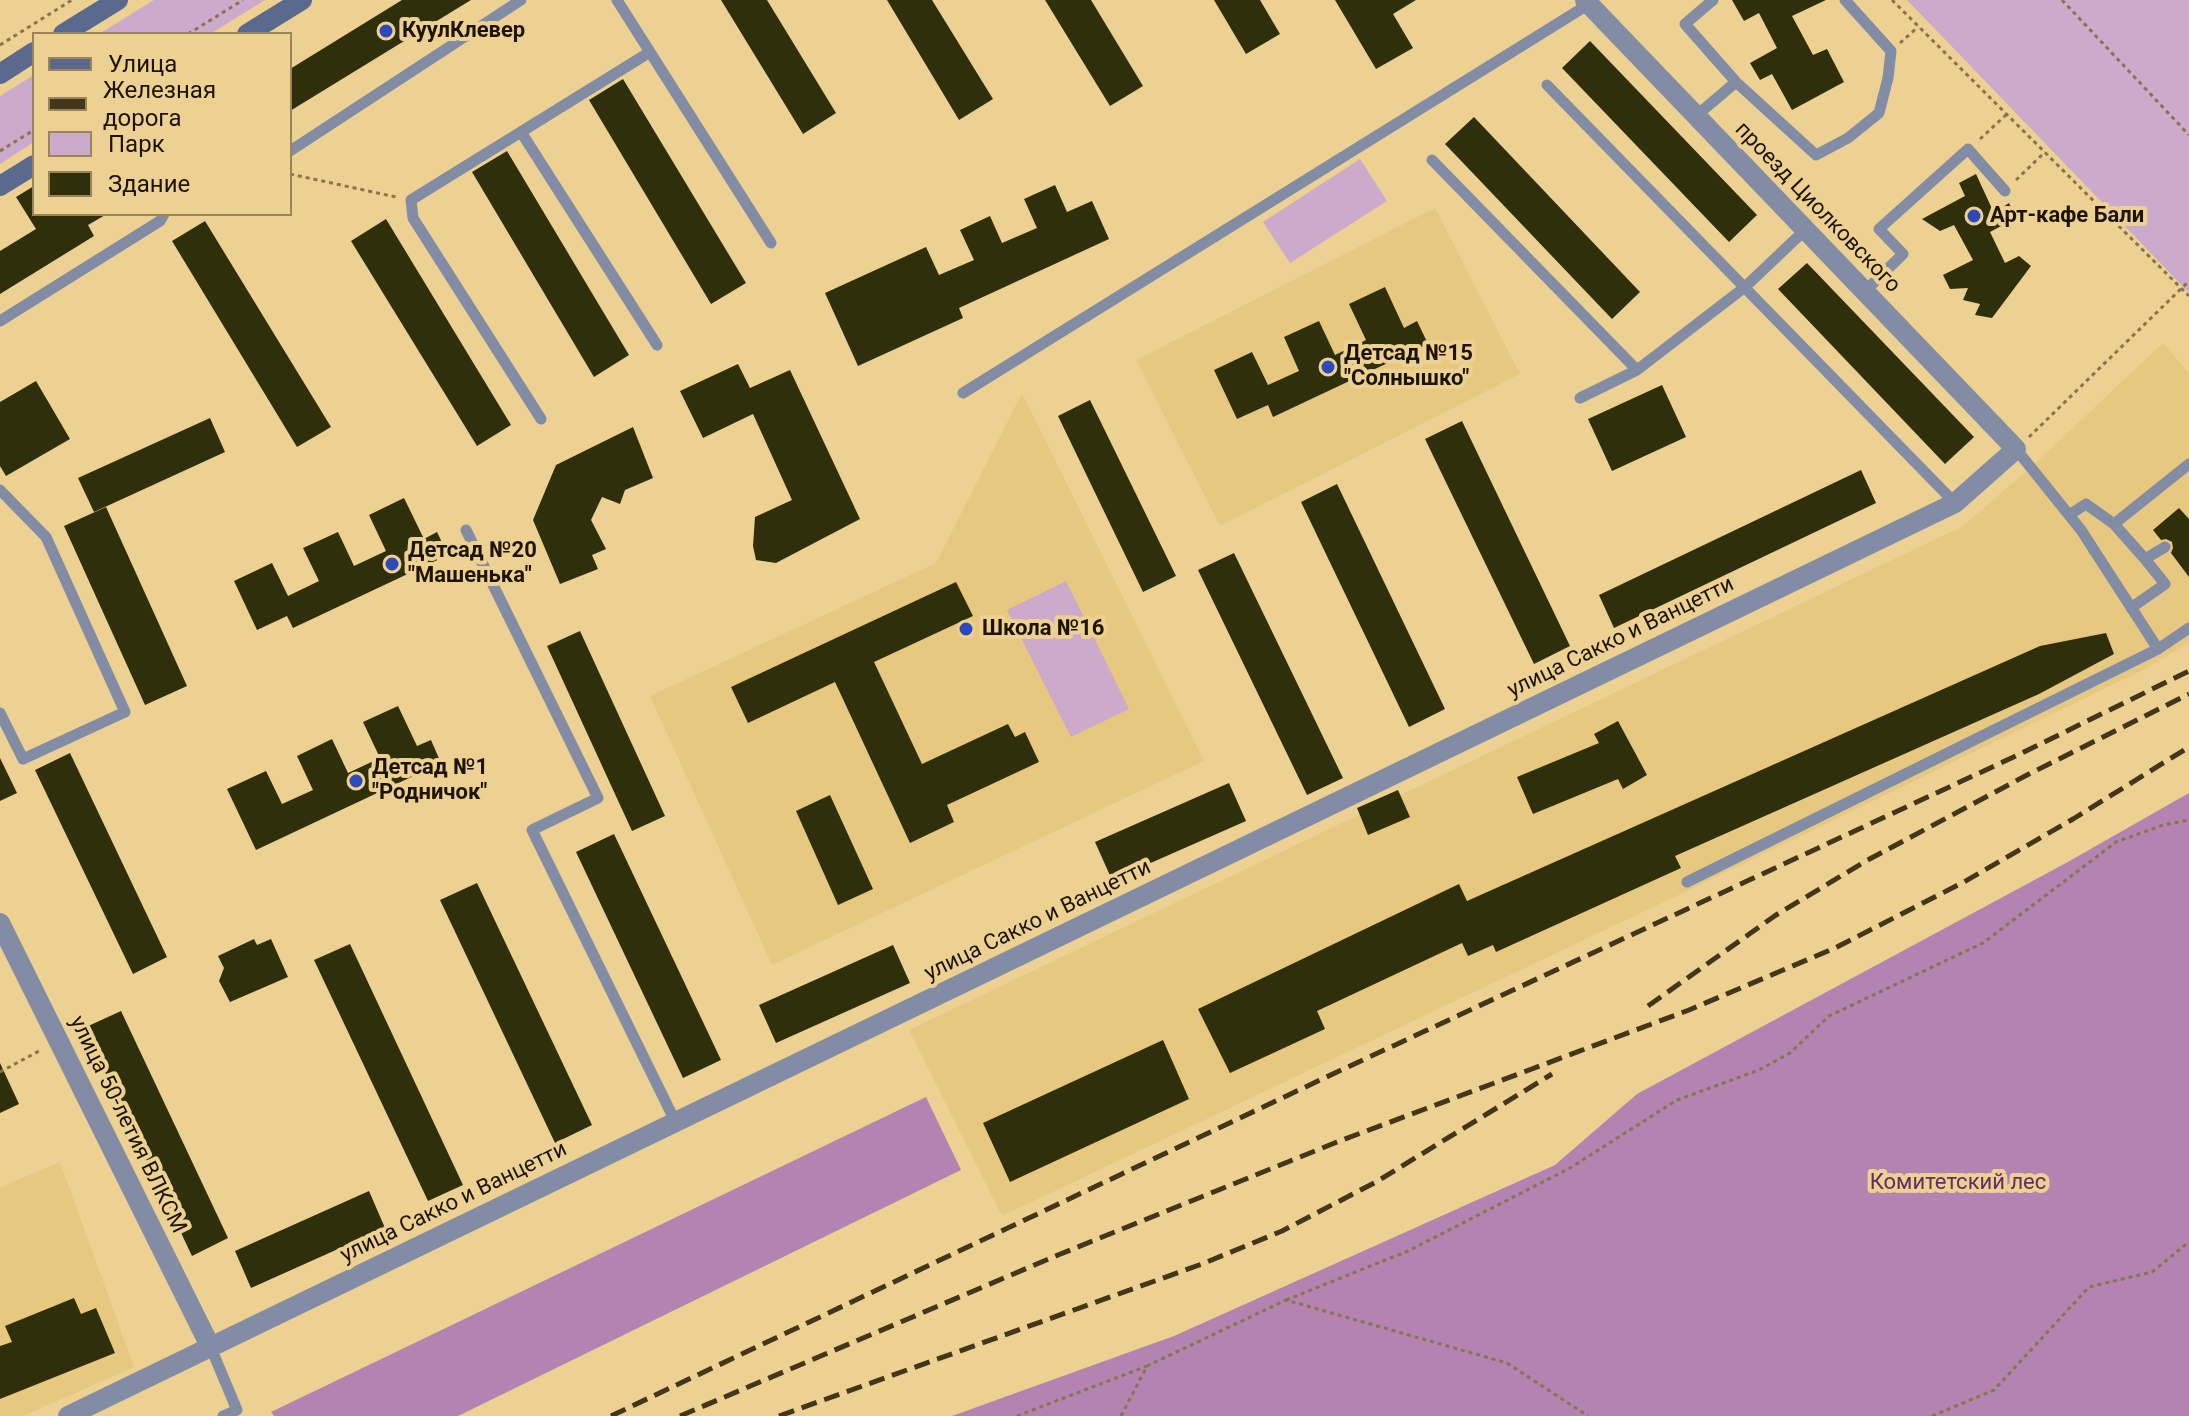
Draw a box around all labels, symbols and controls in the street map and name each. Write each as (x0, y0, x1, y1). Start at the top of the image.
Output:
place label: КуулКлевер (402, 18, 525, 44)
marker: КуулКлевер (377, 22, 395, 40)
legend (32, 32, 292, 216)
text: Улица (108, 50, 177, 78)
text: Железная дорога (103, 76, 216, 132)
street label: проезд Циолковского (1729, 117, 1905, 299)
text: Парк (108, 130, 165, 158)
text: Здание (108, 170, 190, 198)
place label: Арт-кафе Бали (1990, 203, 2144, 229)
marker: Арт-кафе Бали (1965, 207, 1983, 225)
place label: Детсад №15 "Солнышко" (1344, 341, 1473, 392)
marker: Детсад №15 "Солнышко" (1319, 358, 1337, 376)
place label: Детсад №20 "Машенька" (408, 538, 537, 590)
marker: Детсад №20 "Машенька" (383, 555, 401, 573)
street label: улица Сакко и Ванцетти (1503, 572, 1739, 704)
place label: Школа №16 (982, 616, 1104, 642)
marker: Школа №16 (957, 620, 975, 638)
place label: Детсад №1 "Родничок" (372, 755, 488, 806)
marker: Детсад №1 "Родничок" (347, 772, 365, 790)
street label: улица Сакко и Ванцетти (920, 855, 1156, 987)
street label: улица 50-летия ВЛКСМ (63, 1012, 191, 1238)
street label: улица Сакко и Ванцетти (336, 1137, 572, 1269)
park label: Комитетский лес (1870, 1170, 2046, 1196)

